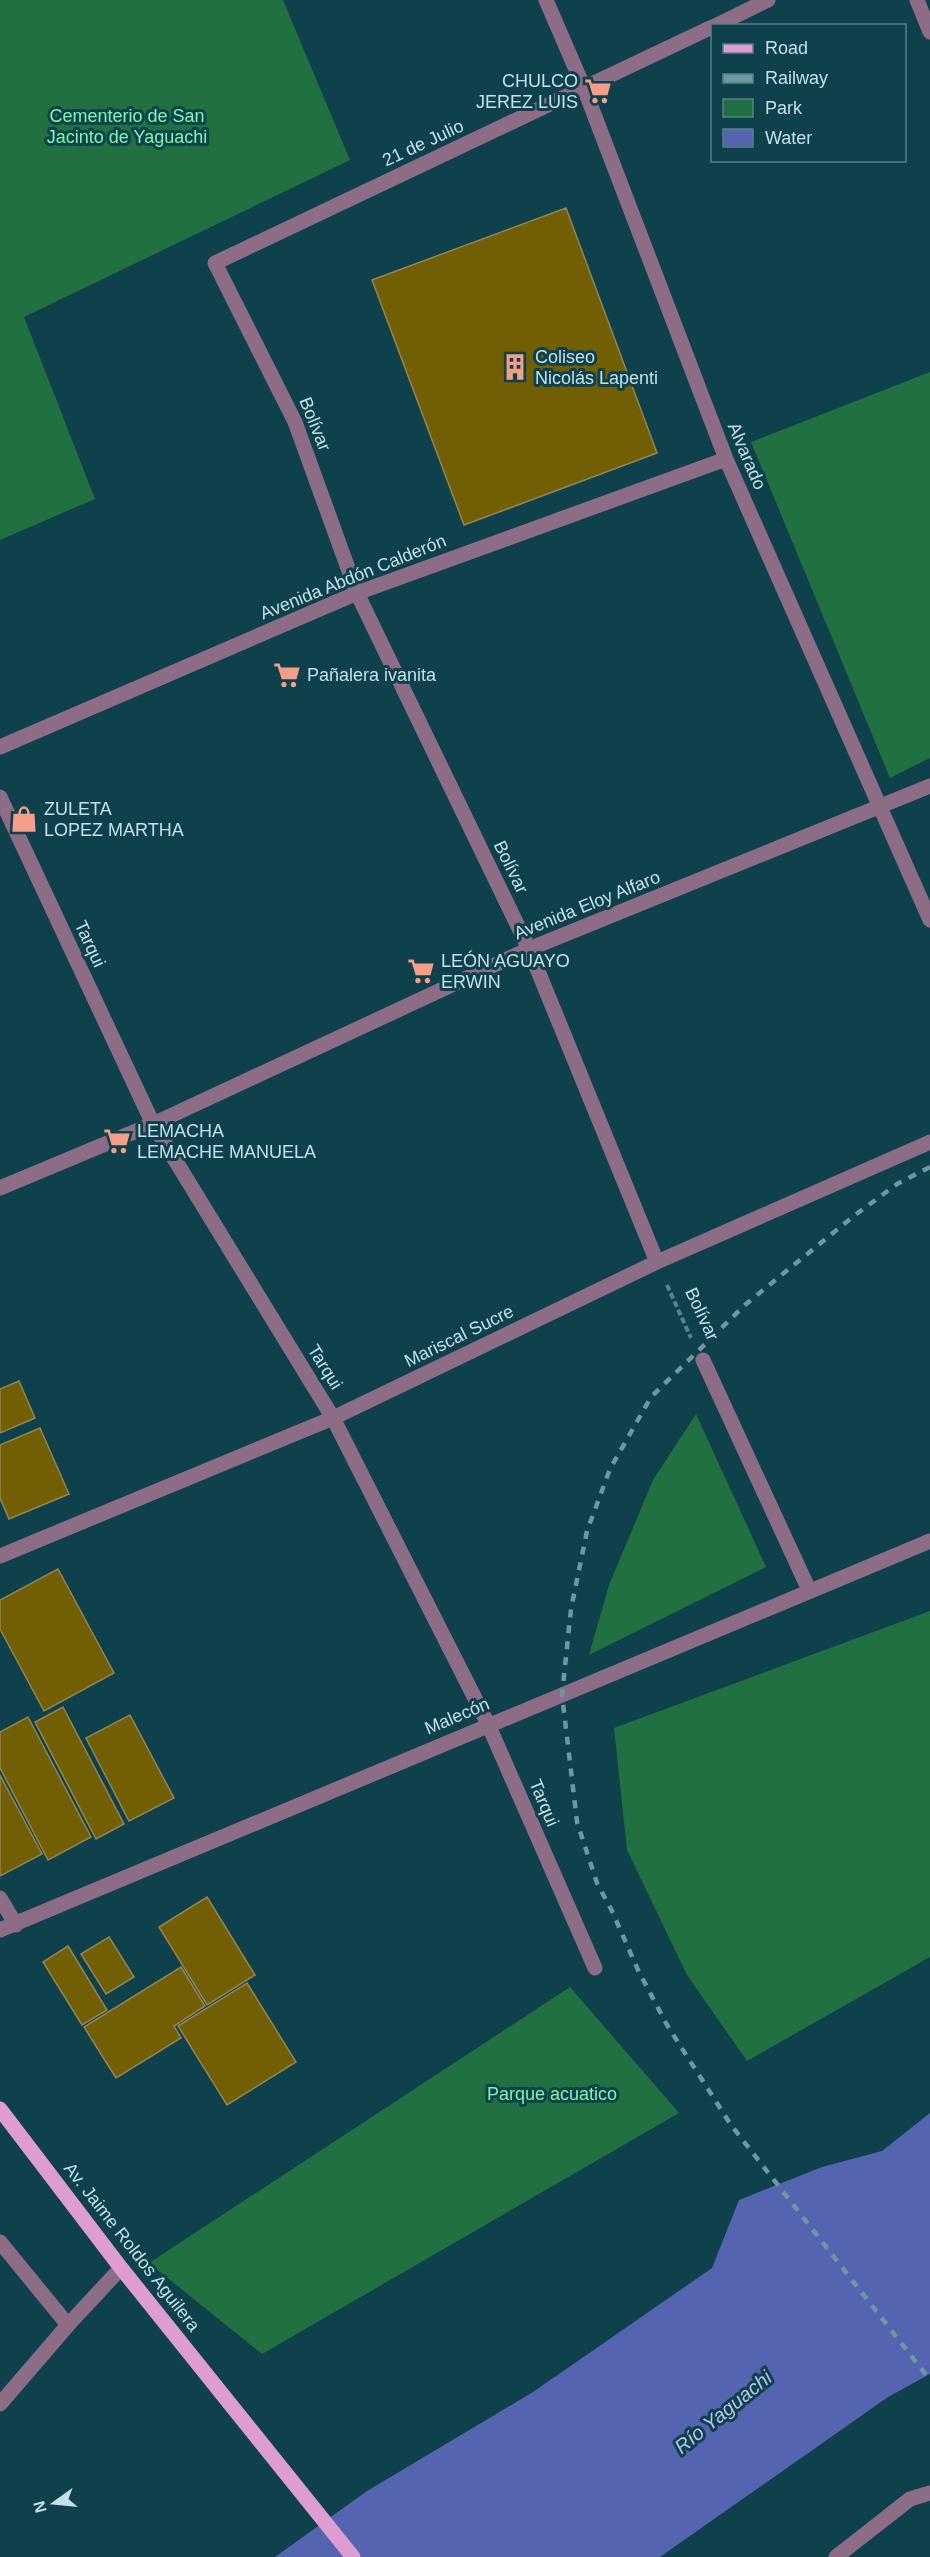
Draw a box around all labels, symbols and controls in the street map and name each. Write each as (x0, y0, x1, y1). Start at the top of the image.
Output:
legend (711, 24, 906, 162)
text: Road (765, 38, 808, 58)
text: Railway (765, 68, 828, 88)
place label: CHULCO JEREZ LUIS (476, 71, 578, 112)
supermarket icon: CHULCO JEREZ LUIS (583, 76, 613, 106)
text: Park (765, 98, 803, 118)
park label: Cementerio de San Jacinto de Yaguachi (47, 106, 207, 147)
street label: 21 de Julio (379, 116, 467, 170)
text: Water (765, 128, 812, 148)
place label: Coliseo Nicolás Lapenti (535, 347, 658, 388)
building icon: Coliseo Nicolás Lapenti (500, 352, 530, 382)
street label: Bolívar (295, 394, 335, 454)
street label: Alvarado (724, 419, 770, 493)
street label: Avenida Abdón Calderón (257, 530, 449, 624)
supermarket icon: Pañalera ivanita (272, 660, 302, 690)
place label: Pañalera ivanita (307, 665, 437, 685)
place label: ZULETA LOPEZ MARTHA (44, 799, 184, 840)
shop icon: ZULETA LOPEZ MARTHA (9, 804, 39, 834)
street label: Bolívar (490, 837, 532, 897)
street label: Avenida Eloy Alfaro (511, 867, 663, 943)
street label: Tarqui (71, 918, 109, 970)
place label: LEÓN AGUAYO ERWIN (441, 950, 570, 992)
supermarket icon: LEÓN AGUAYO ERWIN (406, 956, 436, 986)
place label: LEMACHA LEMACHE MANUELA (137, 1121, 316, 1162)
supermarket icon: LEMACHA LEMACHE MANUELA (102, 1126, 132, 1156)
street label: Bolívar (681, 1284, 723, 1344)
street label: Mariscal Sucre (401, 1301, 517, 1371)
street label: Tarqui (304, 1341, 346, 1393)
street label: Malecón (422, 1694, 492, 1738)
street label: Tarqui (525, 1777, 563, 1829)
park label: Parque acuatico (487, 2084, 617, 2104)
street label: Av. Jaime Roldos Aguilera (60, 2159, 205, 2336)
water label: Río Yaguachi (670, 2366, 776, 2458)
north arrow (24, 2473, 84, 2533)
text: N (30, 2499, 50, 2515)

